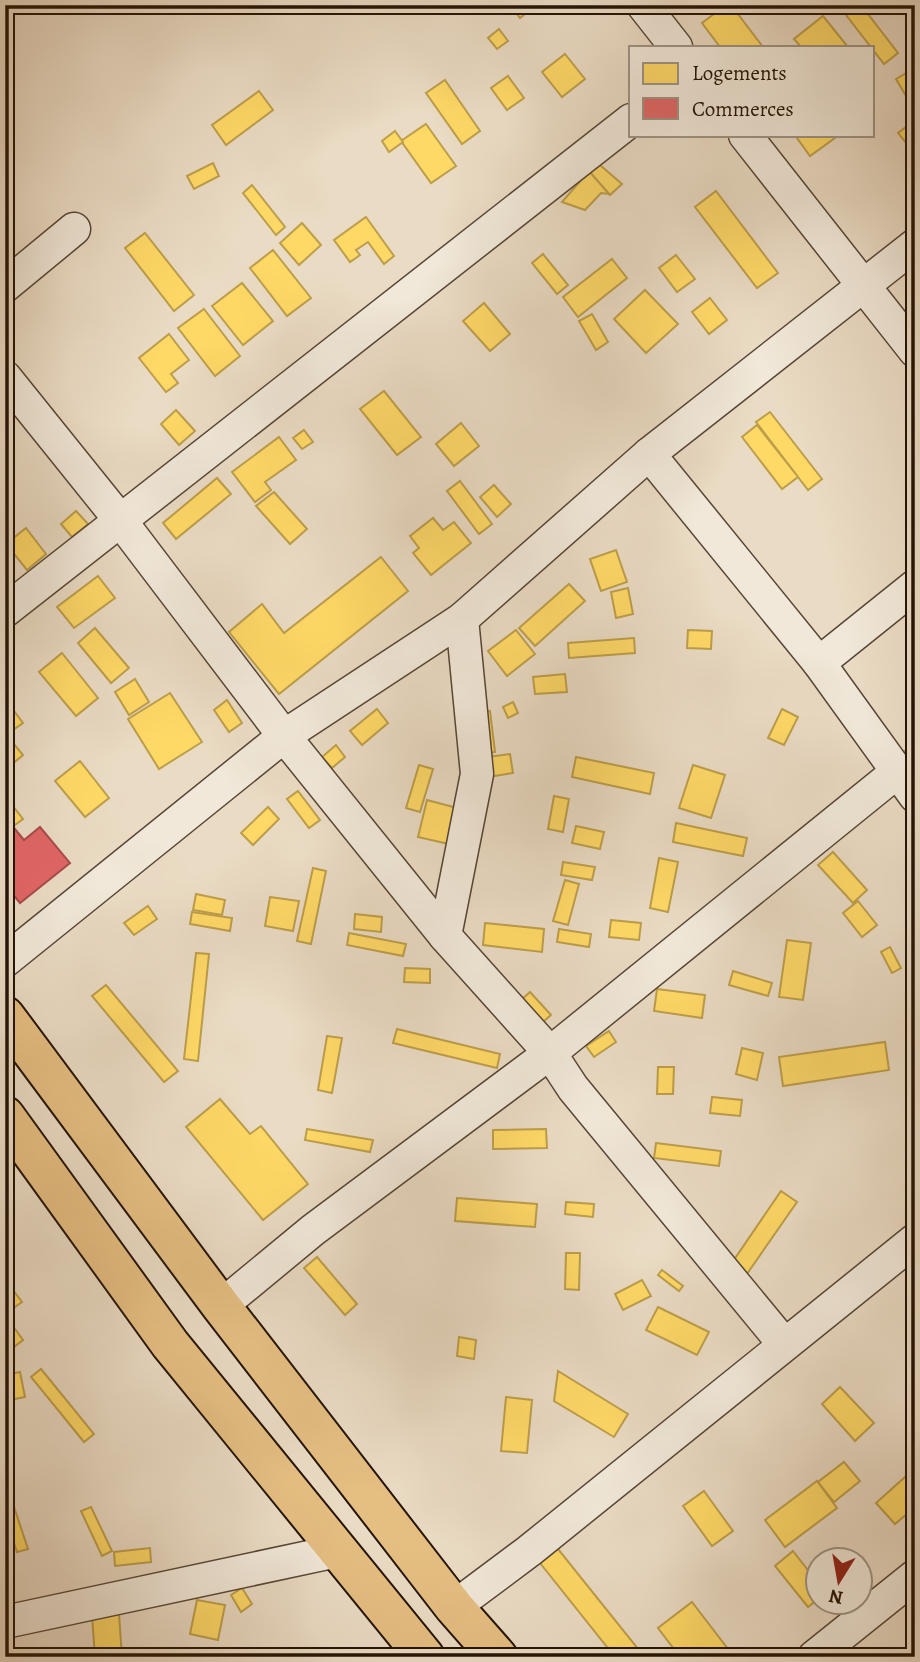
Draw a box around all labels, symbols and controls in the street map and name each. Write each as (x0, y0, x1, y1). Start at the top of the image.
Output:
legend (629, 46, 874, 136)
text: Logements (692, 59, 787, 87)
text: Commerces (692, 95, 794, 123)
north arrow (804, 1546, 874, 1616)
text: N (827, 1583, 845, 1611)

